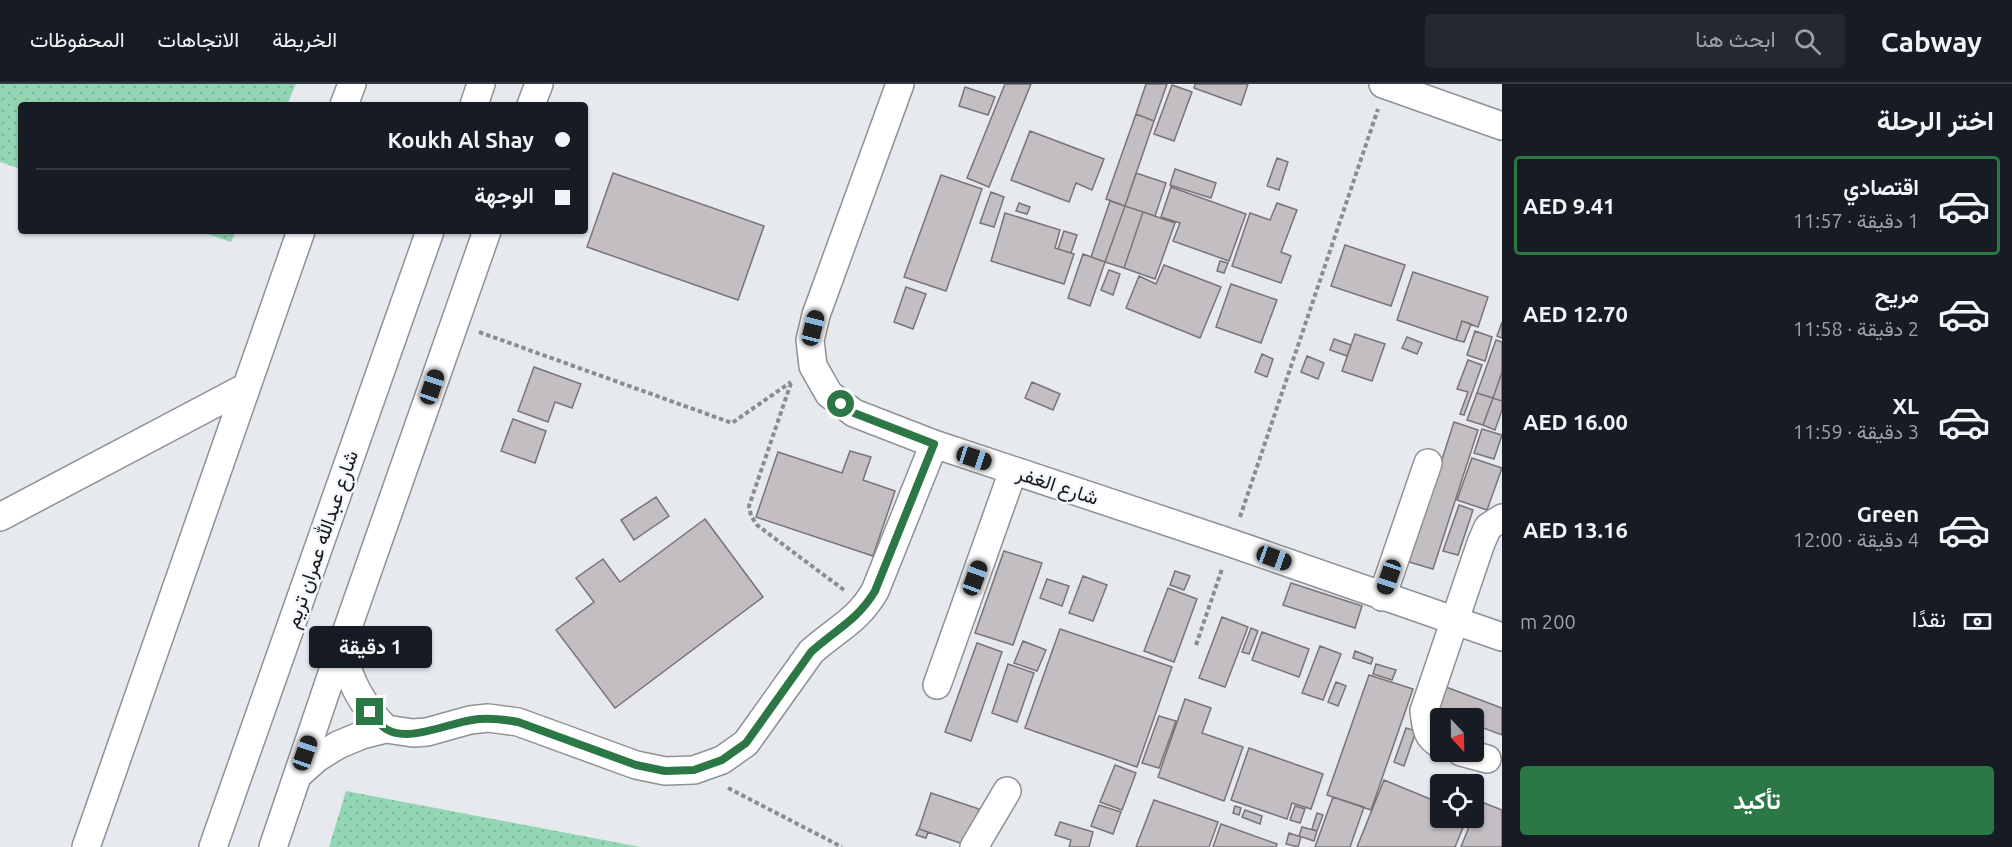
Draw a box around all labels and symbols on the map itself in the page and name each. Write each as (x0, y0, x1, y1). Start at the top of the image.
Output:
car (800, 308, 826, 348)
car (418, 367, 446, 407)
route start (827, 390, 854, 417)
car (954, 444, 994, 472)
street label: شارع عبدالله عمران تريم (280, 447, 365, 632)
street label: شارع الغفر (1012, 461, 1102, 512)
car (1254, 543, 1294, 573)
car (1375, 557, 1403, 597)
car (960, 558, 990, 598)
callout: 1 دقيقة (308, 625, 431, 667)
route end (356, 698, 383, 725)
north arrow (1430, 708, 1484, 762)
car (291, 733, 319, 773)

